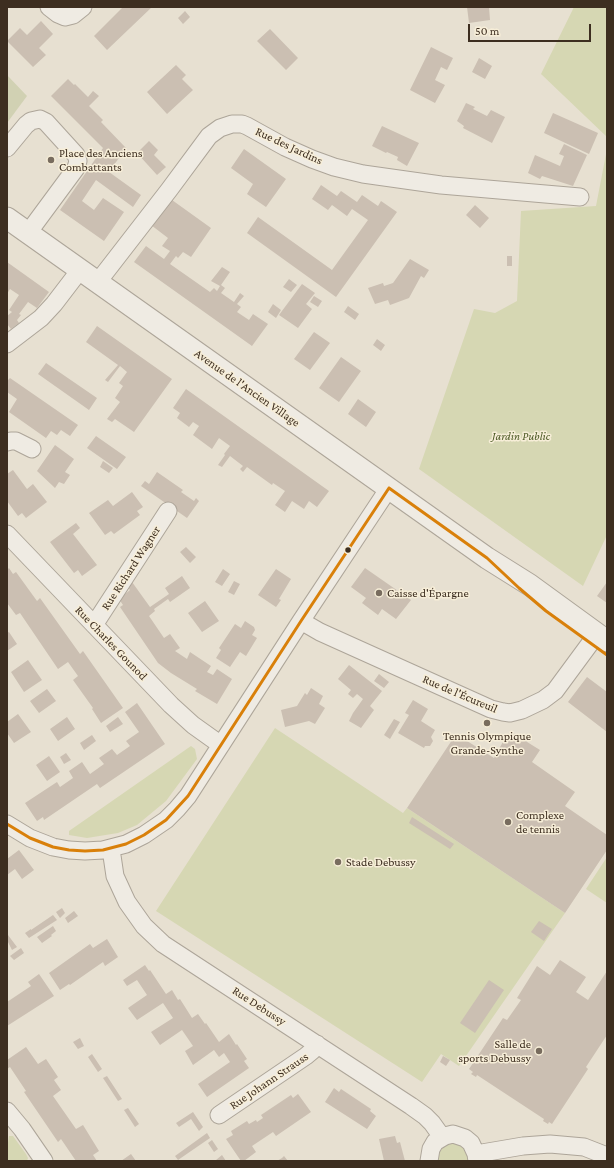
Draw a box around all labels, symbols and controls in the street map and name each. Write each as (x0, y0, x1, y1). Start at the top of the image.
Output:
scale bar (470, 16, 593, 42)
text: 50 m (475, 24, 499, 38)
street label: Rue des Jardins (253, 124, 325, 168)
place label: Place des Anciens Combattants (59, 146, 143, 174)
marker: Place des Anciens Combattants (46, 155, 56, 165)
street label: Avenue de l'Ancien Village (192, 346, 302, 430)
park label: Jardin Public (492, 429, 550, 443)
street label: Rue Richard Wagner (98, 523, 164, 613)
unlabelled marker (343, 545, 353, 555)
place label: Caisse d'Épargne (387, 586, 469, 600)
marker: Caisse d'Épargne (374, 588, 384, 598)
street label: Rue Charles Gounod (72, 603, 150, 683)
street label: Rue de l'Écureuil (420, 672, 500, 716)
marker: Tennis Olympique Grande-Synthe (482, 718, 492, 728)
place label: Tennis Olympique Grande-Synthe (443, 729, 531, 757)
place label: Complexe de tennis (516, 808, 564, 836)
marker: Complexe de tennis (503, 817, 513, 827)
place label: Stade Debussy (346, 855, 416, 869)
marker: Stade Debussy (333, 857, 343, 867)
street label: Rue Debussy (229, 983, 289, 1029)
place label: Salle de sports Debussy (458, 1037, 531, 1065)
marker: Salle de sports Debussy (534, 1046, 544, 1056)
street label: Rue Johann Strauss (227, 1049, 311, 1113)

